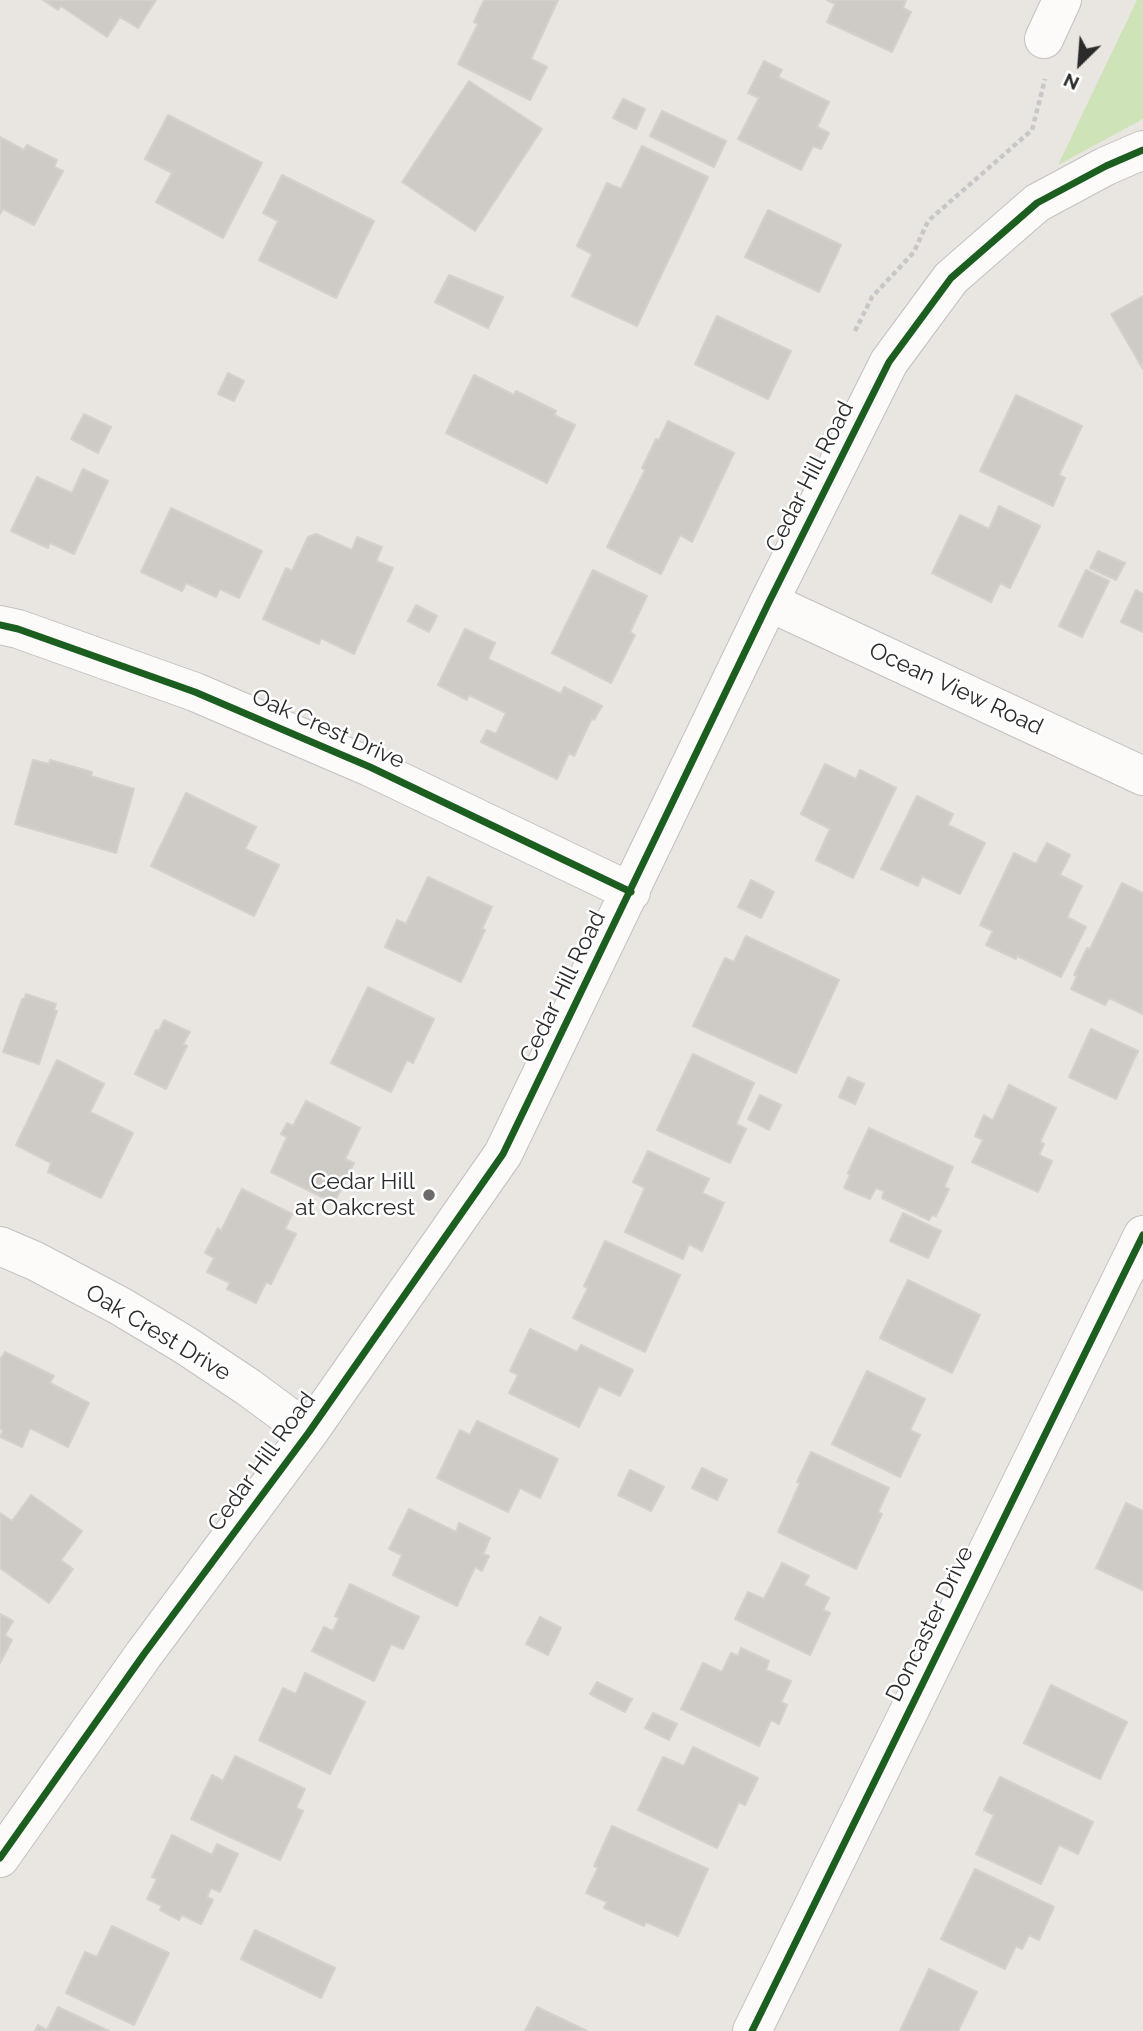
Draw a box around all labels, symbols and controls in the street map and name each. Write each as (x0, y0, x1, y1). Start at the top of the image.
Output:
north arrow (1045, 28, 1115, 98)
text: N (1060, 69, 1082, 95)
street label: Cedar Hill Road (760, 397, 860, 557)
street label: Ocean View Road (865, 637, 1047, 741)
street label: Oak Crest Drive (247, 683, 409, 775)
street label: Cedar Hill Road (514, 907, 612, 1067)
place label: Cedar Hill at Oakcrest (295, 1168, 415, 1222)
marker: Cedar Hill at Oakcrest (421, 1187, 437, 1203)
street label: Oak Crest Drive (80, 1279, 236, 1387)
street label: Cedar Hill Road (202, 1387, 322, 1537)
street label: Doncaster Drive (880, 1542, 980, 1706)

